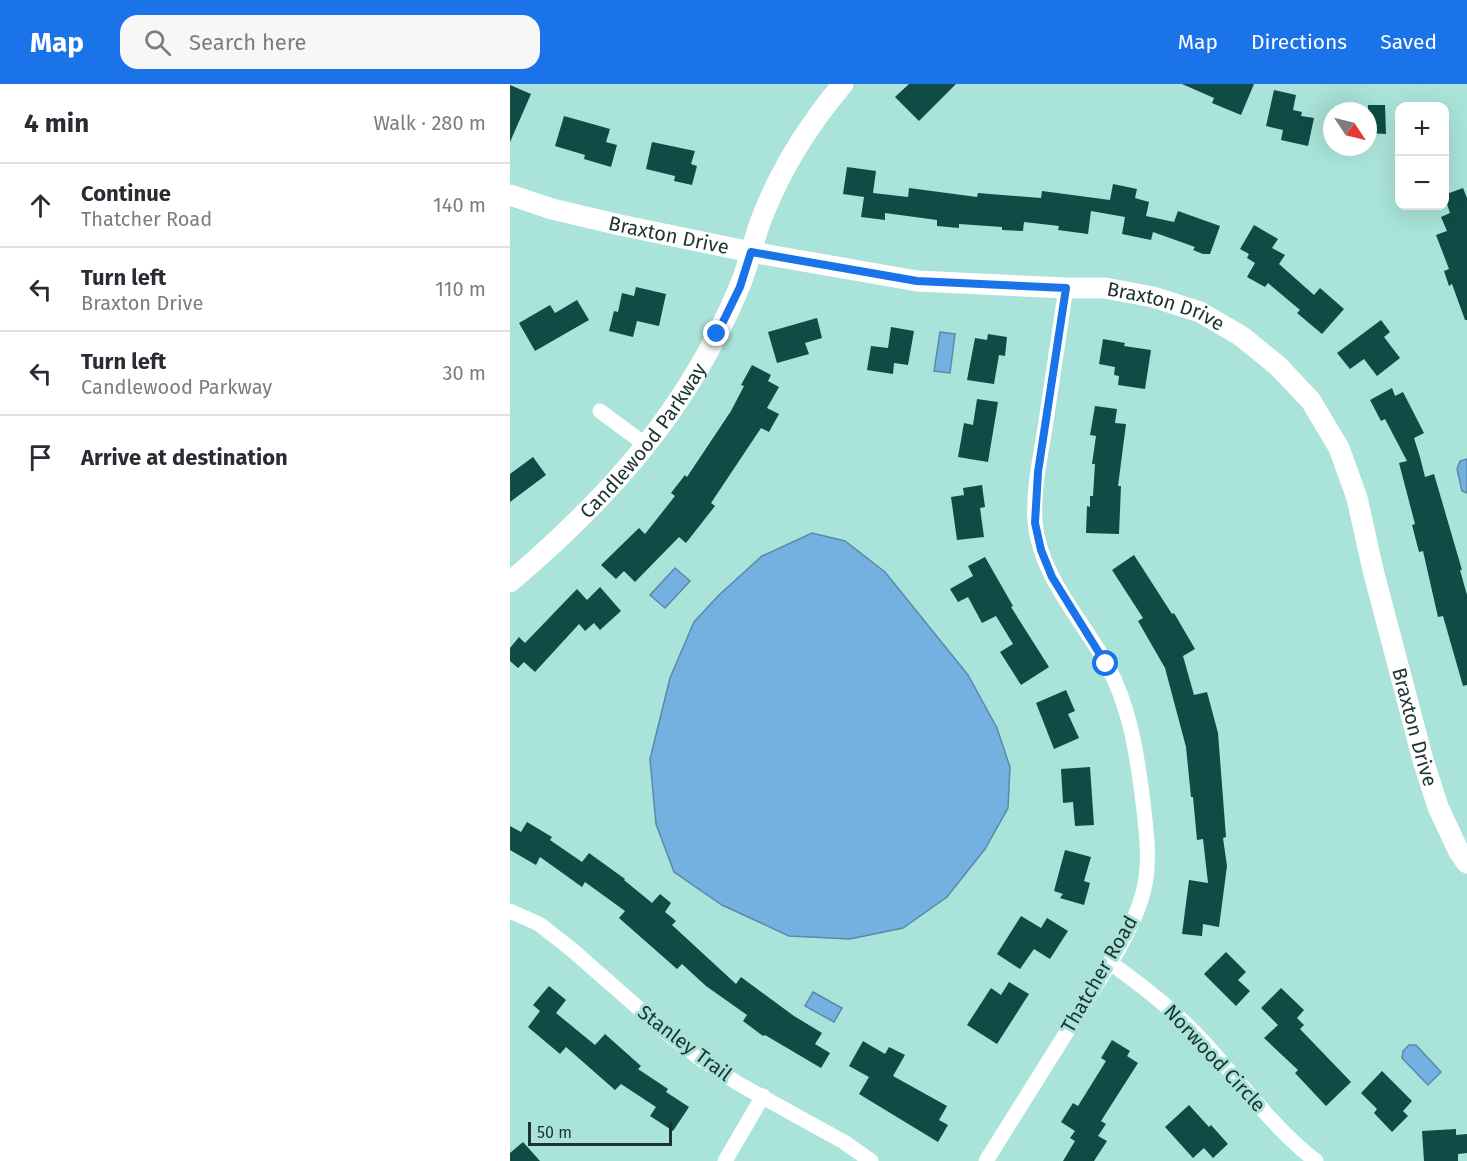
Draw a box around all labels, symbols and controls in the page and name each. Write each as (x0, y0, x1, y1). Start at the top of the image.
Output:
search box (120, 15, 540, 69)
text: Map (30, 26, 84, 59)
icon: search (141, 26, 174, 59)
text: Search here (189, 29, 307, 56)
text: Map (1178, 29, 1218, 55)
text: Directions (1251, 29, 1347, 55)
text: Saved (1380, 29, 1437, 55)
north arrow (1323, 102, 1377, 156)
map controls (1395, 102, 1449, 210)
button: + (1395, 102, 1449, 156)
text: 4 min (24, 108, 89, 139)
text: Walk · 280 m (373, 111, 486, 135)
button: − (1395, 156, 1449, 210)
text: Continue (81, 180, 171, 207)
icon: ahead (24, 189, 57, 222)
text: 140 m (433, 193, 486, 217)
text: Thatcher Road (81, 207, 212, 231)
street label: Braxton Drive (606, 211, 731, 259)
text: Turn left (81, 264, 166, 291)
icon: left (24, 273, 57, 306)
text: 110 m (435, 277, 486, 301)
street label: Braxton Drive (1105, 277, 1229, 336)
text: Braxton Drive (81, 291, 203, 315)
route end (703, 320, 729, 346)
text: Turn left (81, 348, 166, 375)
icon: left (24, 357, 57, 390)
street label: Candlewood Parkway (575, 359, 711, 523)
text: 30 m (442, 361, 486, 385)
text: Candlewood Parkway (81, 375, 272, 399)
icon: arrive (24, 441, 57, 474)
text: Arrive at destination (81, 444, 288, 471)
route start (1092, 650, 1118, 676)
street label: Braxton Drive (1387, 665, 1443, 790)
street label: Thatcher Road (1056, 911, 1142, 1037)
street label: Norwood Circle (1159, 999, 1271, 1117)
street label: Stanley Trail (633, 1000, 737, 1086)
scale bar (528, 1119, 672, 1146)
text: 50 m (537, 1123, 572, 1142)

